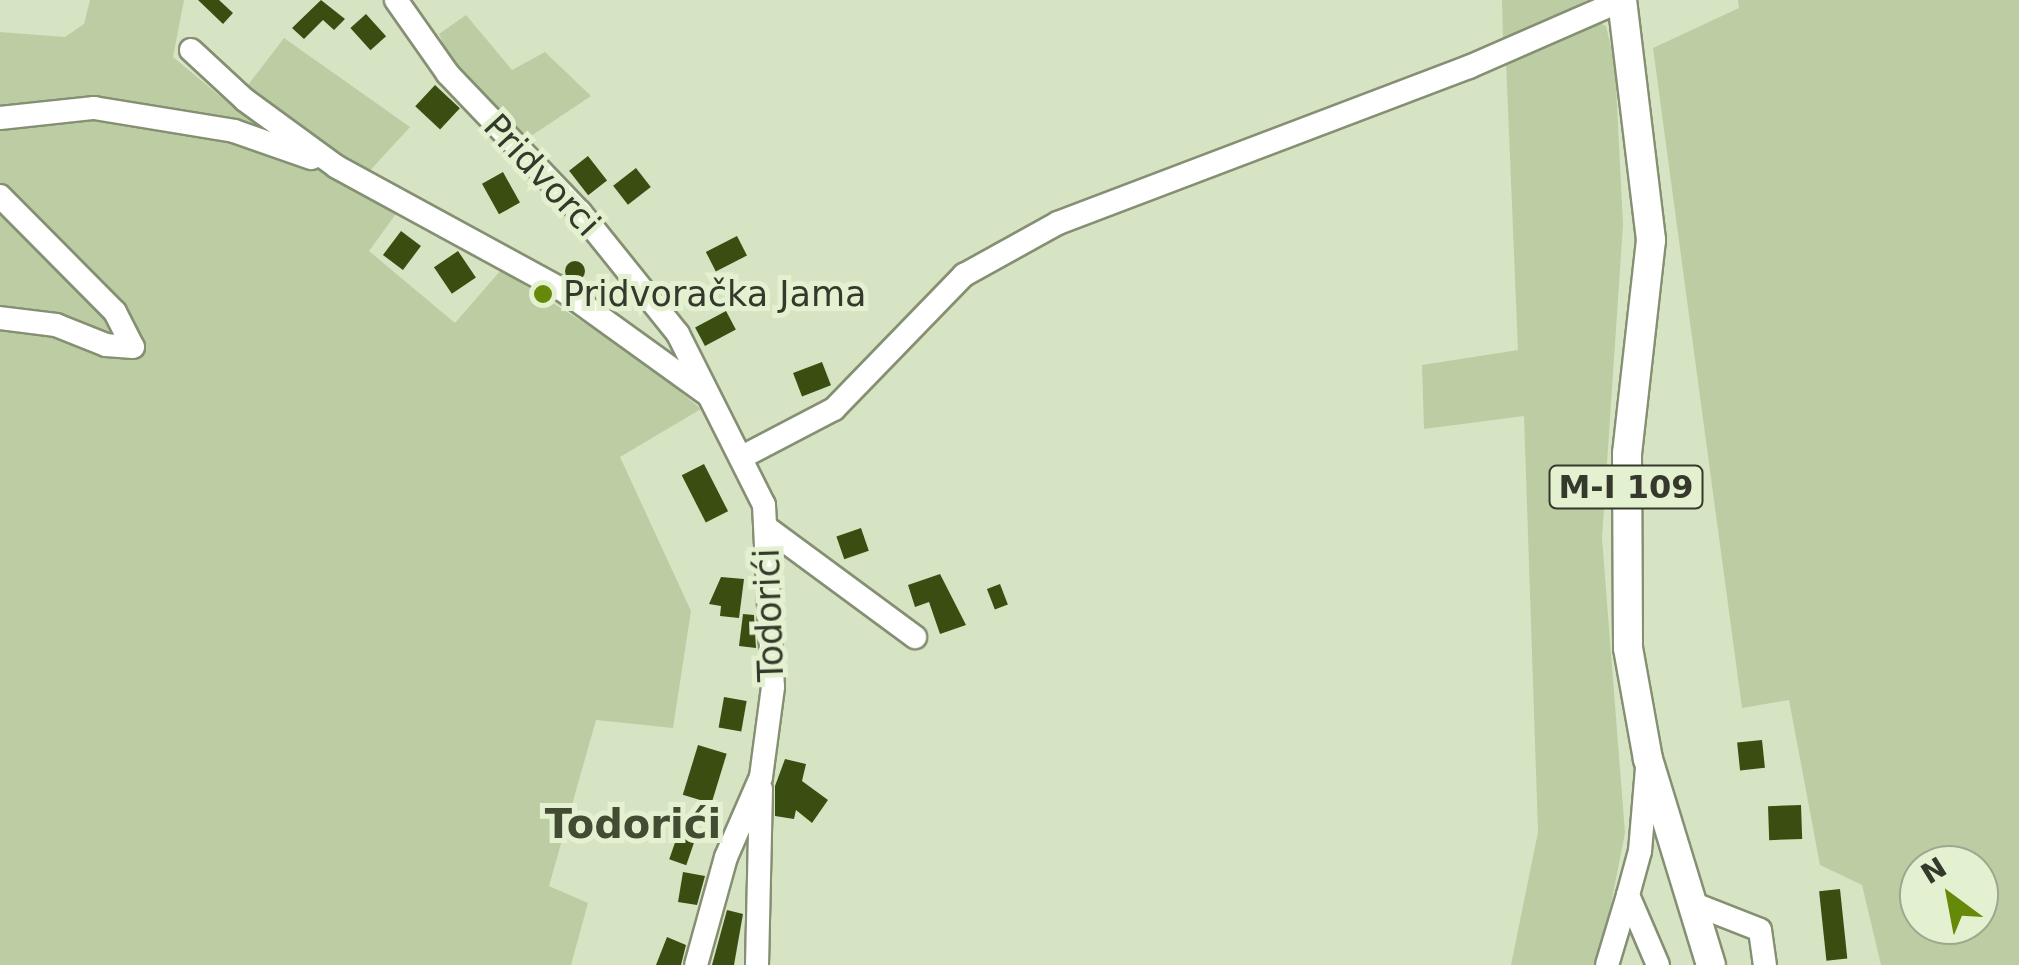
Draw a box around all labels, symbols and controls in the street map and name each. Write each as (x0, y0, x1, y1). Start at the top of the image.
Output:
street label: Pridvorci (475, 105, 609, 245)
place label: Pridvoračka Jama (563, 273, 867, 315)
marker: Pridvoračka Jama (532, 283, 554, 305)
road number: M-I 109 (1548, 460, 1704, 514)
street label: Todorići (746, 548, 792, 682)
district label: Todorići (545, 800, 721, 848)
north arrow (1899, 845, 1999, 945)
text: N (1915, 851, 1953, 891)

